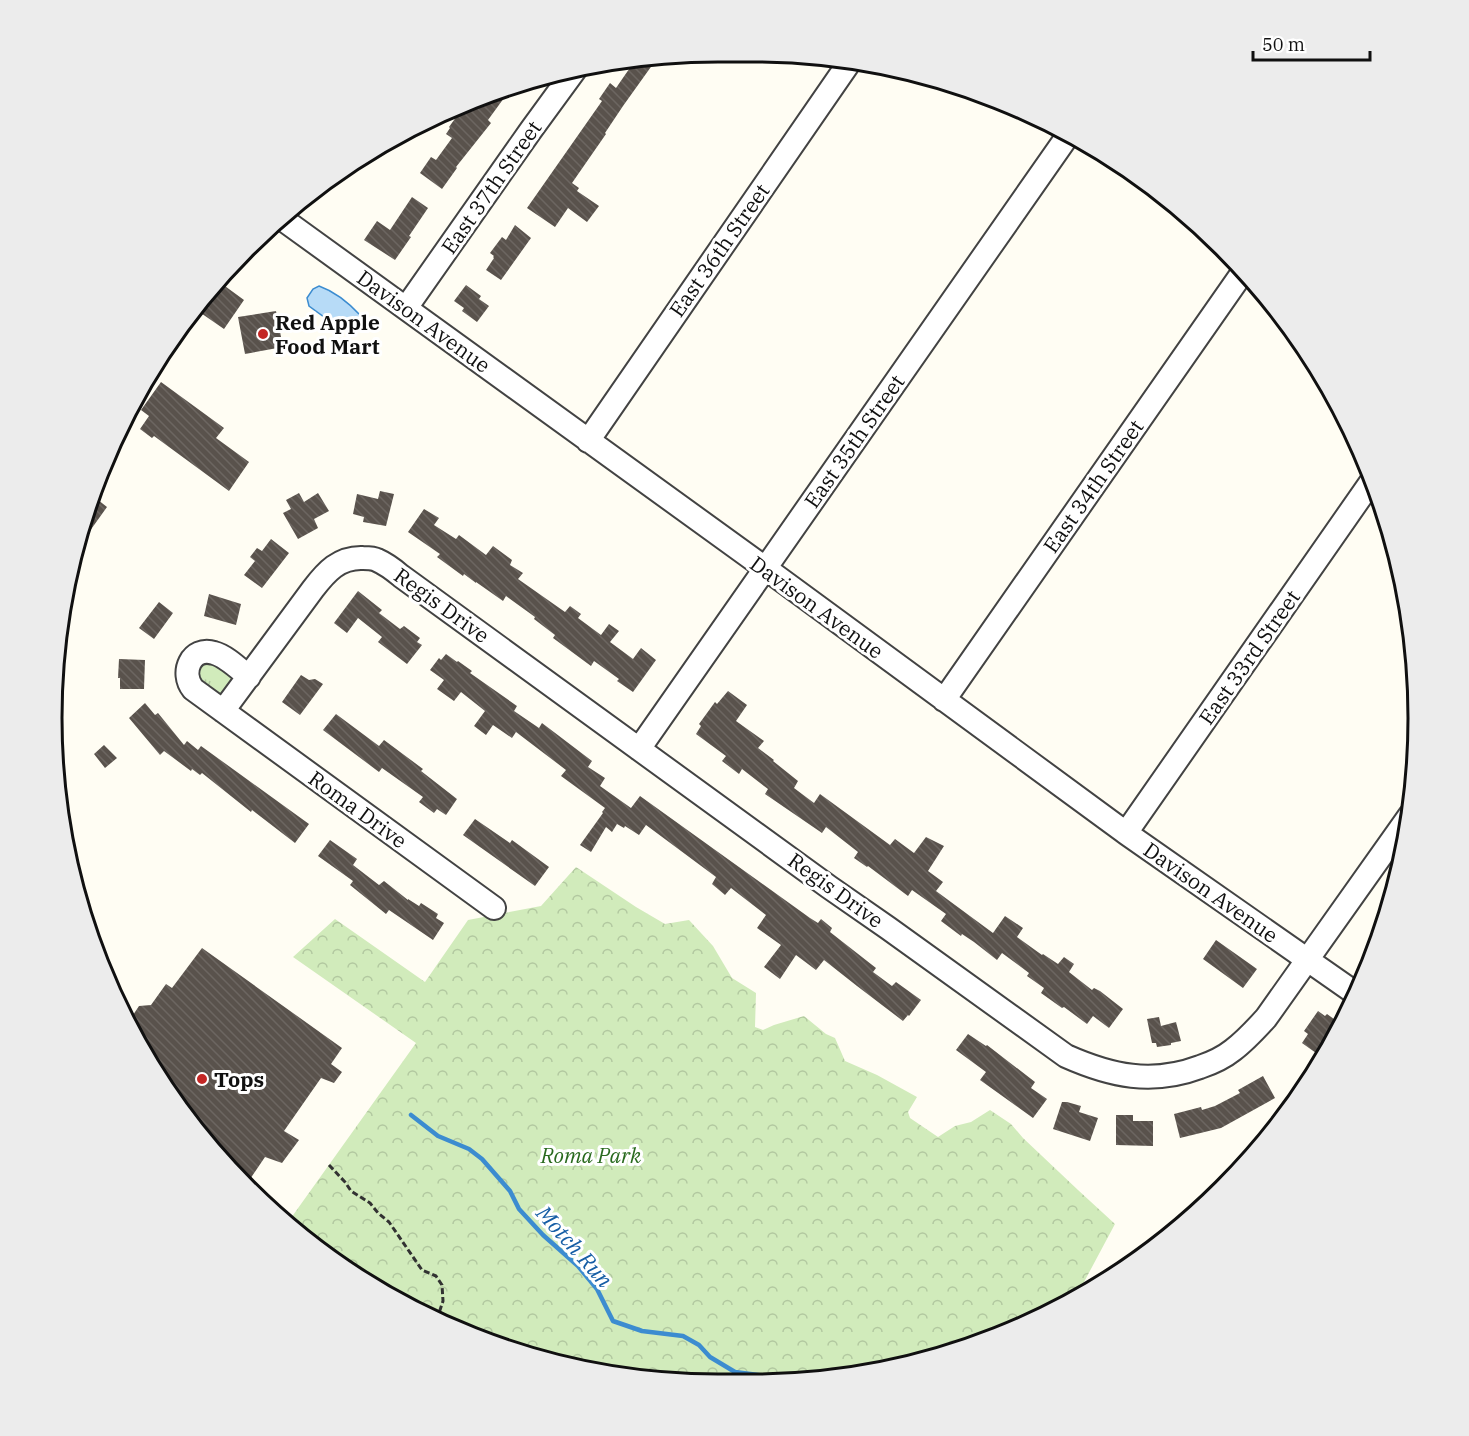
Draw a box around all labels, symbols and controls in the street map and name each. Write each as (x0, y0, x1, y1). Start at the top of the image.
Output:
scale bar (1253, 24, 1370, 62)
text: 50 m (1262, 33, 1305, 56)
street label: East 37th Street (435, 115, 547, 259)
street label: East 36th Street (663, 178, 775, 322)
street label: Davison Avenue (352, 263, 496, 379)
place label: Red Apple Food Mart (275, 308, 380, 360)
marker: Red Apple Food Mart (256, 327, 270, 341)
street label: East 35th Street (798, 369, 910, 513)
street label: East 34th Street (1037, 414, 1149, 558)
street label: Davison Avenue (745, 549, 889, 665)
street label: Regis Drive (389, 561, 495, 649)
street label: East 33rd Street (1192, 584, 1306, 730)
street label: Roma Drive (303, 764, 413, 854)
street label: Davison Avenue (1138, 835, 1284, 949)
street label: Regis Drive (783, 846, 889, 934)
place label: Tops (214, 1065, 264, 1093)
marker: Tops (195, 1072, 209, 1086)
park label: Roma Park (540, 1141, 642, 1169)
water label: Motch Run (530, 1198, 620, 1294)

